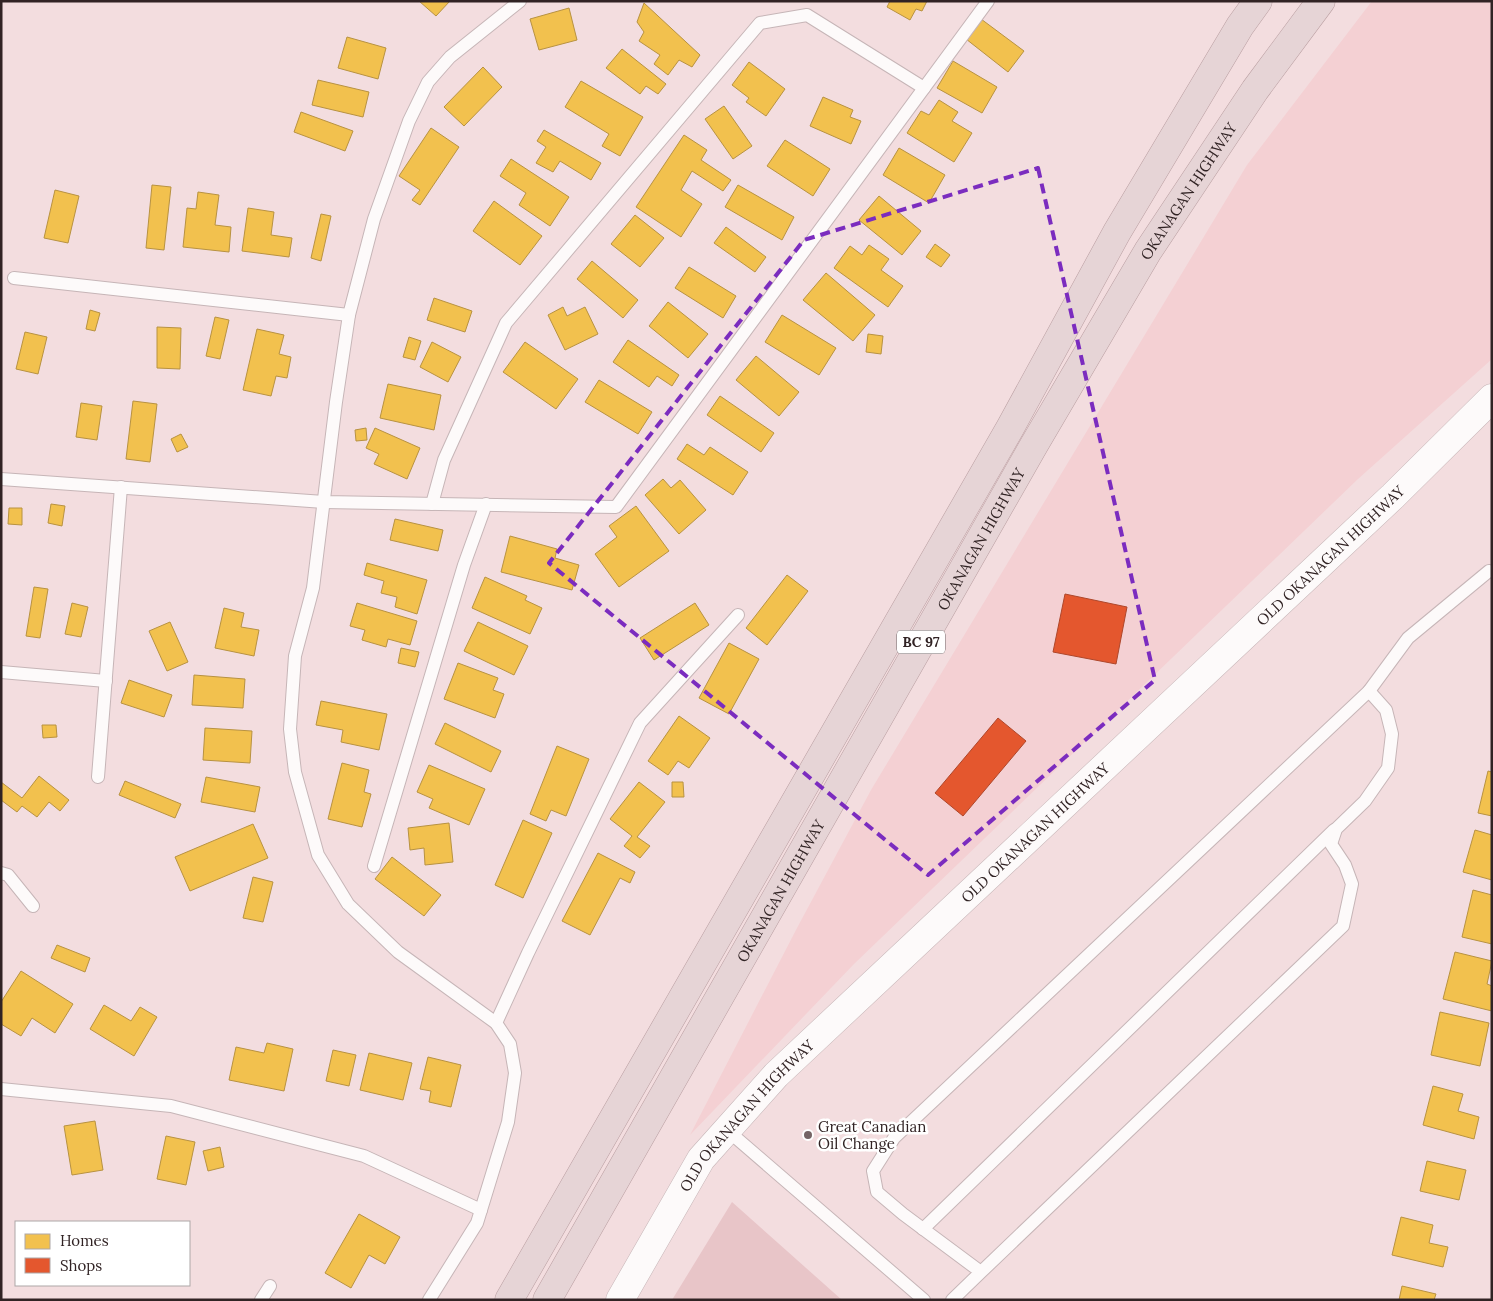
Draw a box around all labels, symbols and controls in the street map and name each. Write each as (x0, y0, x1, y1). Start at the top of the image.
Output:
street label: OKANAGAN HIGHWAY (1136, 118, 1241, 263)
street label: OKANAGAN HIGHWAY (933, 464, 1029, 613)
street label: OLD OKANAGAN HIGHWAY (1252, 481, 1408, 629)
road number: BC 97 (897, 630, 945, 654)
street label: OLD OKANAGAN HIGHWAY (957, 758, 1113, 906)
street label: OKANAGAN HIGHWAY (732, 816, 828, 965)
street label: OLD OKANAGAN HIGHWAY (675, 1035, 818, 1195)
place label: Great Canadian Oil Change (818, 1117, 926, 1153)
marker: Great Canadian Oil Change (802, 1129, 814, 1141)
legend (15, 1221, 190, 1286)
text: Homes (60, 1231, 109, 1250)
text: Shops (60, 1256, 102, 1275)

